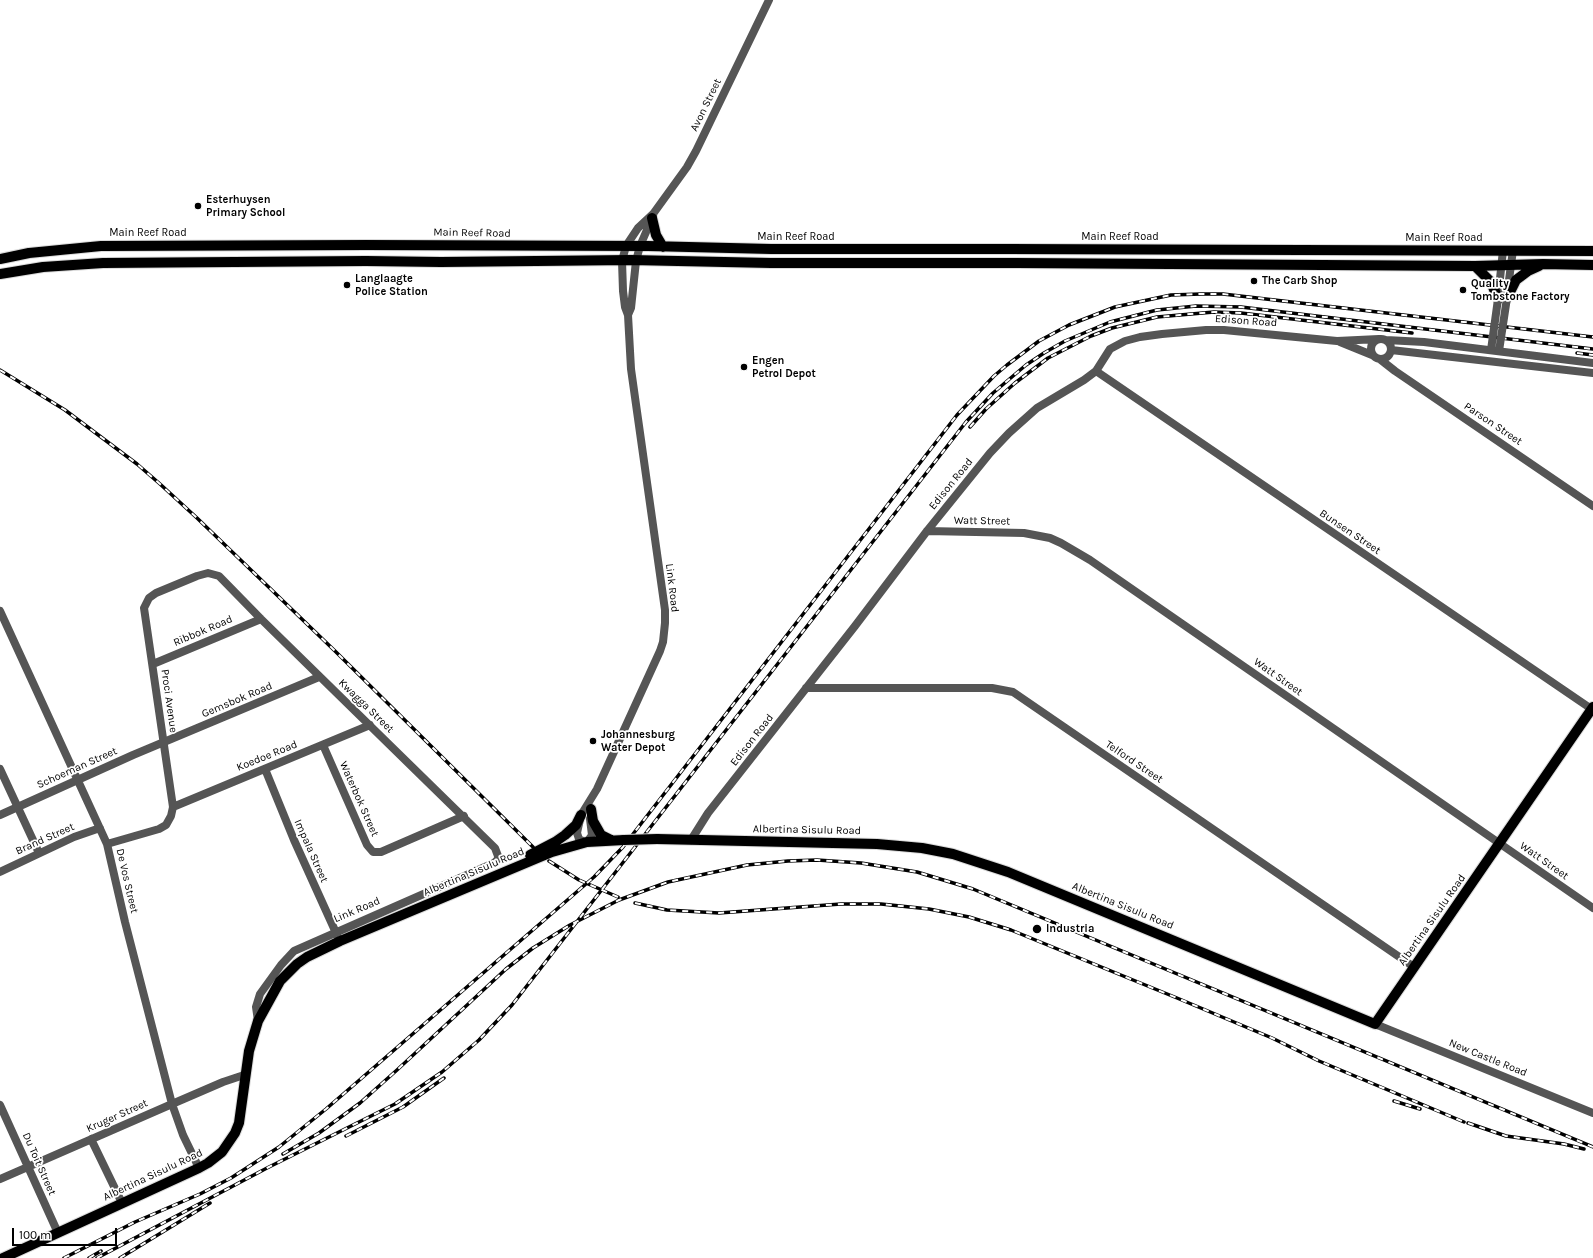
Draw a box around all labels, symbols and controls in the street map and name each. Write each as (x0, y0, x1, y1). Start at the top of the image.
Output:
street label: Avon Street (688, 76, 724, 134)
place label: Esterhuysen Primary School (206, 193, 285, 219)
marker: Esterhuysen Primary School (193, 201, 203, 211)
street label: Main Reef Road (109, 226, 187, 240)
street label: Main Reef Road (433, 226, 511, 240)
street label: Main Reef Road (757, 230, 835, 244)
street label: Main Reef Road (1081, 230, 1159, 244)
street label: Main Reef Road (1405, 231, 1483, 245)
place label: Langlaagte Police Station (355, 272, 428, 298)
place label: The Carb Shop (1262, 274, 1337, 288)
marker: The Carb Shop (1249, 276, 1259, 286)
place label: Quality Tombstone Factory (1471, 277, 1570, 303)
marker: Langlaagte Police Station (342, 280, 352, 290)
marker: Quality Tombstone Factory (1458, 285, 1468, 295)
street label: Edison Road (1214, 312, 1278, 330)
place label: Engen Petrol Depot (752, 354, 816, 380)
marker: Engen Petrol Depot (739, 362, 749, 372)
street label: Parson Street (1461, 400, 1525, 448)
street label: Edison Road (926, 456, 976, 512)
street label: Bunsen Street (1317, 507, 1383, 557)
street label: Watt Street (954, 514, 1010, 528)
street label: Link Road (662, 563, 682, 613)
street label: Ribbok Road (171, 613, 235, 649)
street label: Watt Street (1251, 655, 1305, 699)
street label: Proci Avenue (158, 668, 180, 734)
street label: Kwagga Street (336, 676, 396, 736)
street label: Gemsbok Road (200, 679, 274, 721)
street label: Edison Road (728, 711, 776, 769)
place label: Johannesburg Water Depot (601, 728, 675, 754)
marker: Johannesburg Water Depot (588, 736, 598, 746)
street label: Koedoe Road (235, 738, 299, 774)
street label: Telford Street (1103, 738, 1165, 786)
street label: Schoeman Street (35, 744, 119, 792)
street label: Waterbok Street (337, 759, 381, 839)
street label: Impala Street (291, 817, 331, 885)
street label: Brand Street (14, 820, 76, 858)
street label: Albertina Sisulu Road (753, 822, 861, 838)
street label: Watt Street (1517, 839, 1571, 883)
street label: Albertina Sisulu Road (422, 845, 526, 899)
street label: De Vos Street (113, 847, 141, 915)
street label: Albertina Sisulu Road (1396, 872, 1468, 968)
street label: Albertina Sisulu Road (1070, 880, 1176, 932)
street label: Link Road (332, 894, 382, 926)
place label: Industria (1046, 922, 1094, 936)
marker: Industria (1031, 923, 1043, 935)
street label: New Castle Road (1447, 1036, 1529, 1080)
street label: Kruger Street (84, 1097, 150, 1135)
street label: Du Toit Street (19, 1131, 59, 1197)
street label: Albertina Sisulu Road (101, 1146, 205, 1204)
scale bar (14, 1220, 119, 1246)
text: 100 m (19, 1228, 51, 1242)

